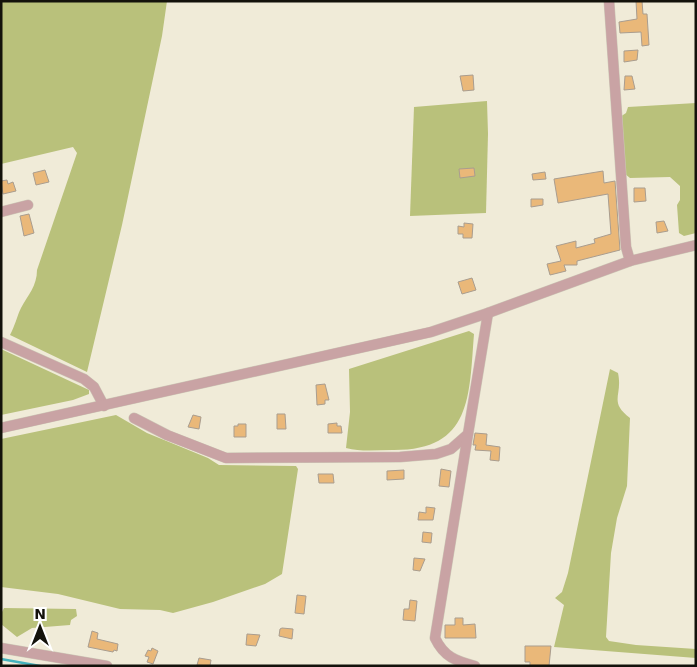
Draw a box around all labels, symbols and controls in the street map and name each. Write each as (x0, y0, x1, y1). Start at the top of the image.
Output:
north arrow (15, 602, 65, 652)
text: N (34, 606, 46, 622)

